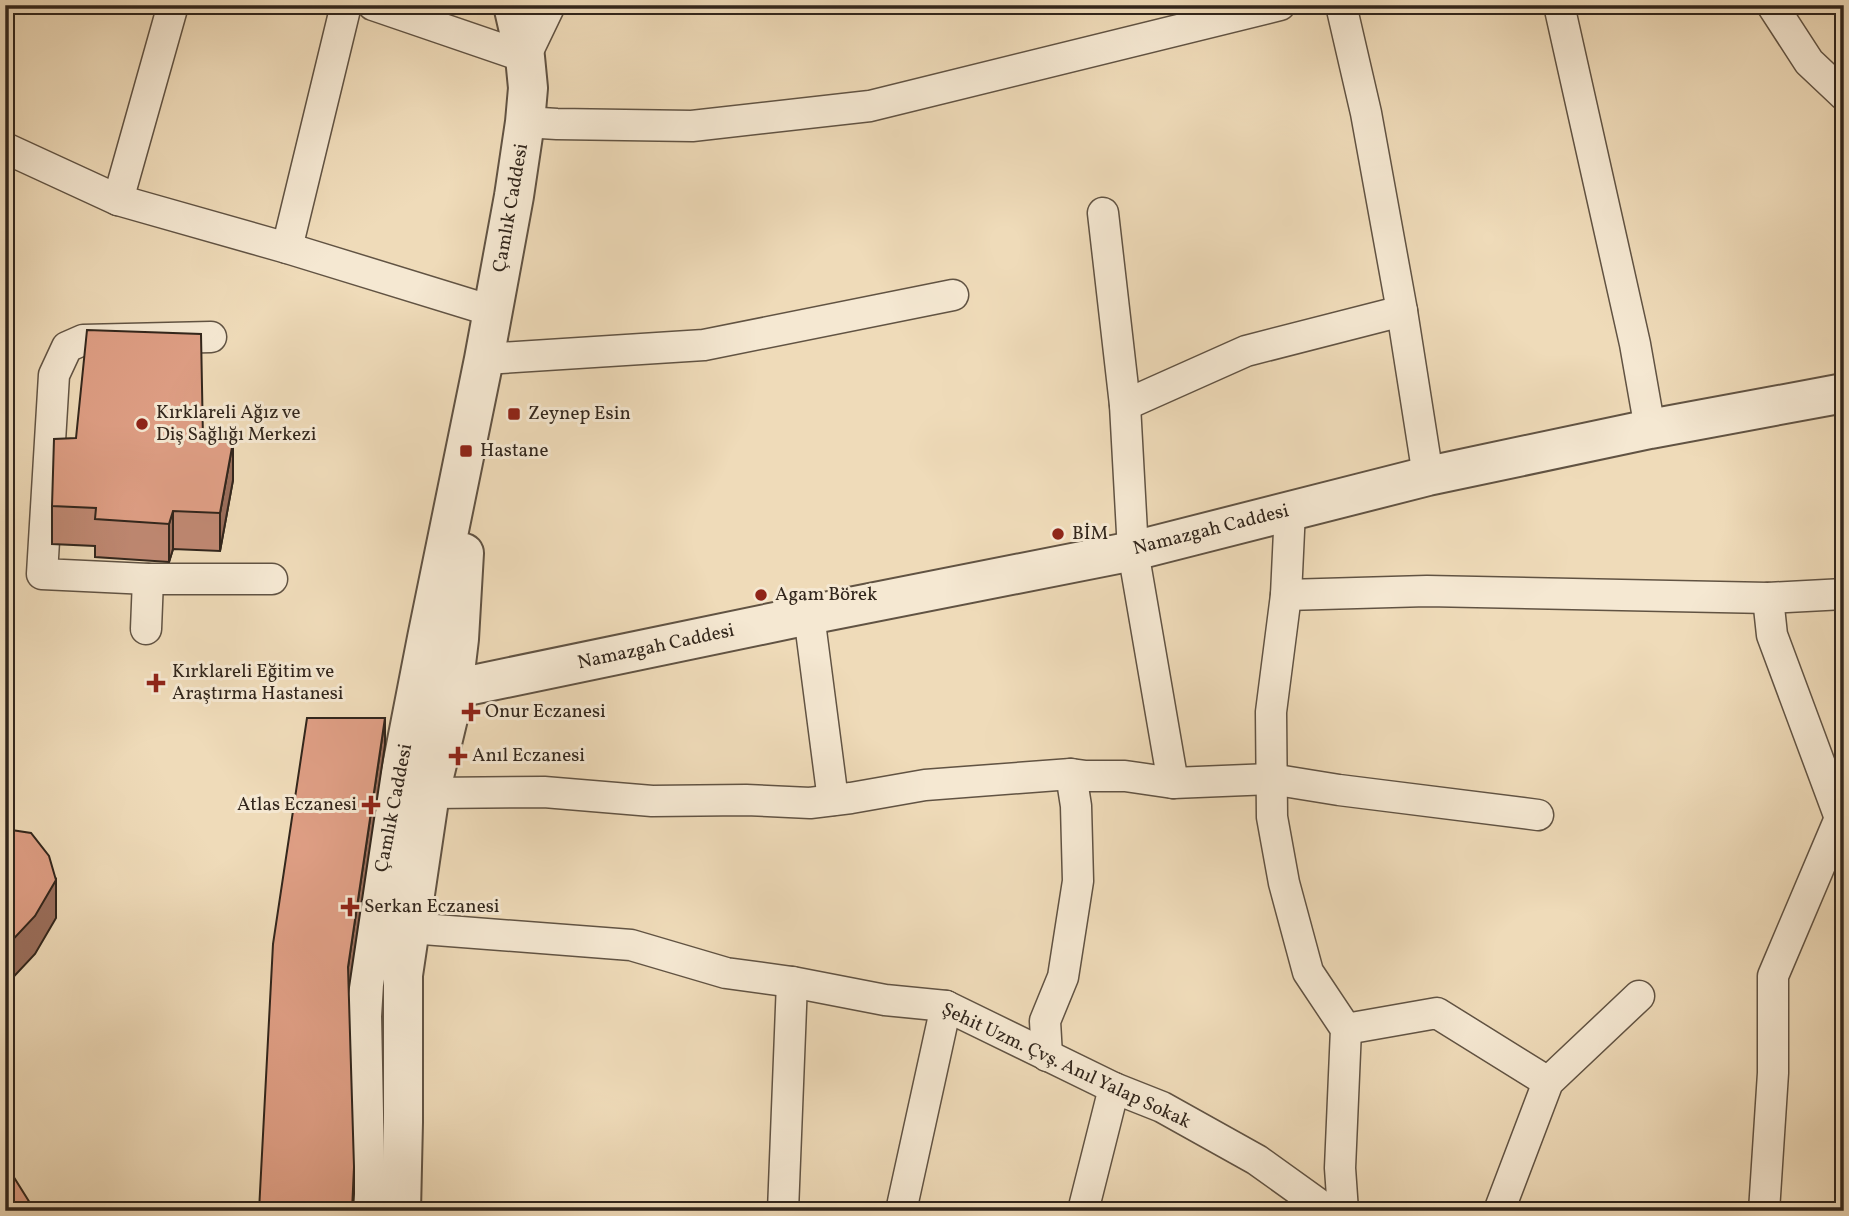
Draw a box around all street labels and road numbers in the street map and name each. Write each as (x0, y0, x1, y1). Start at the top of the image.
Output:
street label: Çamlık Caddesi (487, 141, 535, 274)
street label: Namazgah Caddesi (1130, 498, 1292, 562)
street label: Namazgah Caddesi (575, 618, 737, 676)
street label: Çamlık Caddesi (369, 741, 419, 874)
street label: Şehit Uzm. Çvş. Anıl Yalap Sokak (937, 997, 1195, 1135)

